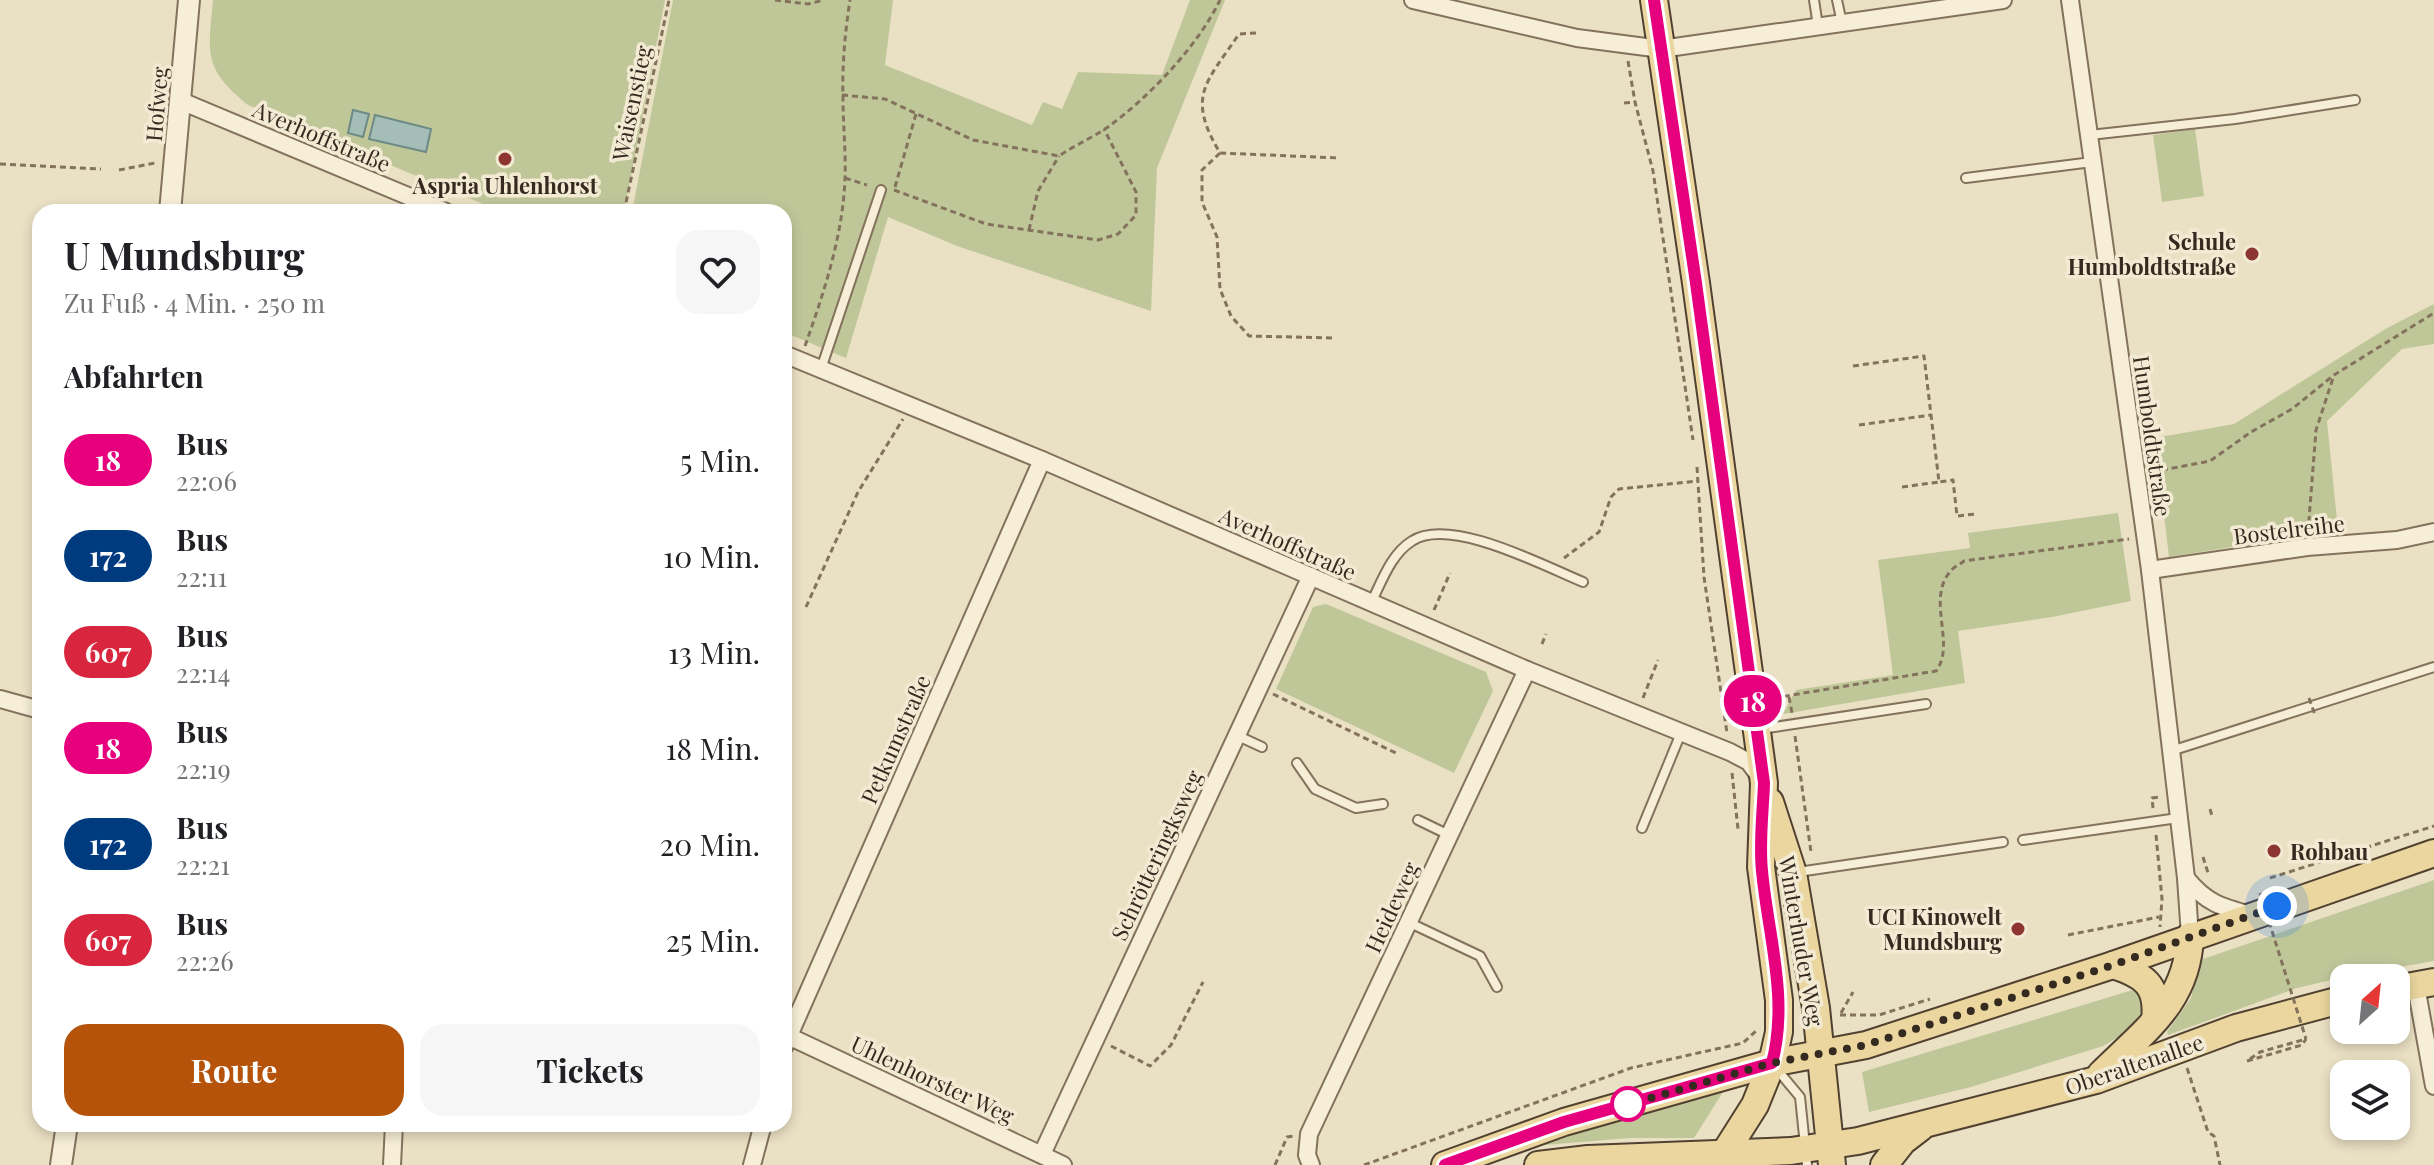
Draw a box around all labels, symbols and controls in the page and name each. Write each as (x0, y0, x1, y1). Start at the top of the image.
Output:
street label: Waisenstieg (604, 42, 658, 164)
street label: Hofweg (138, 65, 174, 143)
street label: Averhoffstraße (248, 93, 395, 178)
marker: Aspria Uhlenhorst (496, 150, 514, 168)
place label: Aspria Uhlenhorst (412, 170, 598, 200)
place label: Schule Humboldtstraße (2068, 226, 2236, 281)
text: U Mundsburg (64, 229, 305, 280)
button: heart (676, 230, 760, 314)
marker: Schule Humboldtstraße (2243, 245, 2261, 263)
text: Zu Fuß · 4 Min. · 250 m (64, 285, 325, 320)
street label: Humboldtstraße (2127, 354, 2179, 518)
text: Abfahrten (64, 356, 204, 396)
text: Bus (176, 423, 228, 463)
text: 5 Min. (680, 440, 760, 480)
text: 18 (95, 441, 121, 478)
text: 22:06 (176, 463, 237, 498)
street label: Averhoffstraße (1214, 499, 1361, 587)
street label: Bostelreihe (2232, 507, 2346, 551)
text: Bus (176, 519, 228, 559)
text: 10 Min. (663, 536, 760, 576)
text: 172 (89, 537, 127, 574)
text: 22:11 (176, 559, 227, 594)
text: Bus (176, 615, 228, 655)
text: 13 Min. (668, 632, 760, 672)
text: 607 (85, 633, 131, 670)
text: 22:14 (176, 655, 230, 690)
street label: Petkumstraße (853, 670, 937, 808)
line badge: 18 (1717, 675, 1789, 727)
text: 18 (1740, 682, 1766, 719)
text: Bus (176, 711, 228, 751)
text: 18 Min. (665, 728, 760, 768)
text: 18 (95, 729, 121, 766)
text: 22:19 (176, 751, 231, 786)
street label: Schrötteringksweg (1103, 765, 1209, 945)
text: Bus (176, 807, 228, 847)
text: 20 Min. (660, 824, 760, 864)
text: 172 (89, 825, 127, 862)
place label: Rohbau (2290, 836, 2368, 866)
marker: Rohbau (2265, 842, 2283, 860)
text: 22:21 (176, 847, 230, 882)
street label: Winterhuder Weg (1772, 853, 1832, 1029)
street label: Heideweg (1357, 856, 1425, 957)
your location (2257, 886, 2297, 926)
place label: UCI Kinowelt Mundsburg (1867, 901, 2003, 956)
text: Bus (176, 903, 228, 943)
text: 25 Min. (666, 920, 760, 960)
marker: UCI Kinowelt Mundsburg (2009, 920, 2027, 938)
text: 607 (85, 921, 131, 958)
text: 22:26 (176, 943, 234, 978)
north arrow (2330, 964, 2410, 1044)
map controls (2330, 964, 2410, 1140)
button: Route (64, 1024, 404, 1116)
button: Tickets (420, 1024, 760, 1116)
street label: Oberaltenallee (2061, 1026, 2207, 1102)
street label: Uhlenhorster Weg (847, 1028, 1020, 1130)
button: layers (2330, 1060, 2410, 1140)
unlabelled marker (1611, 1087, 1645, 1121)

